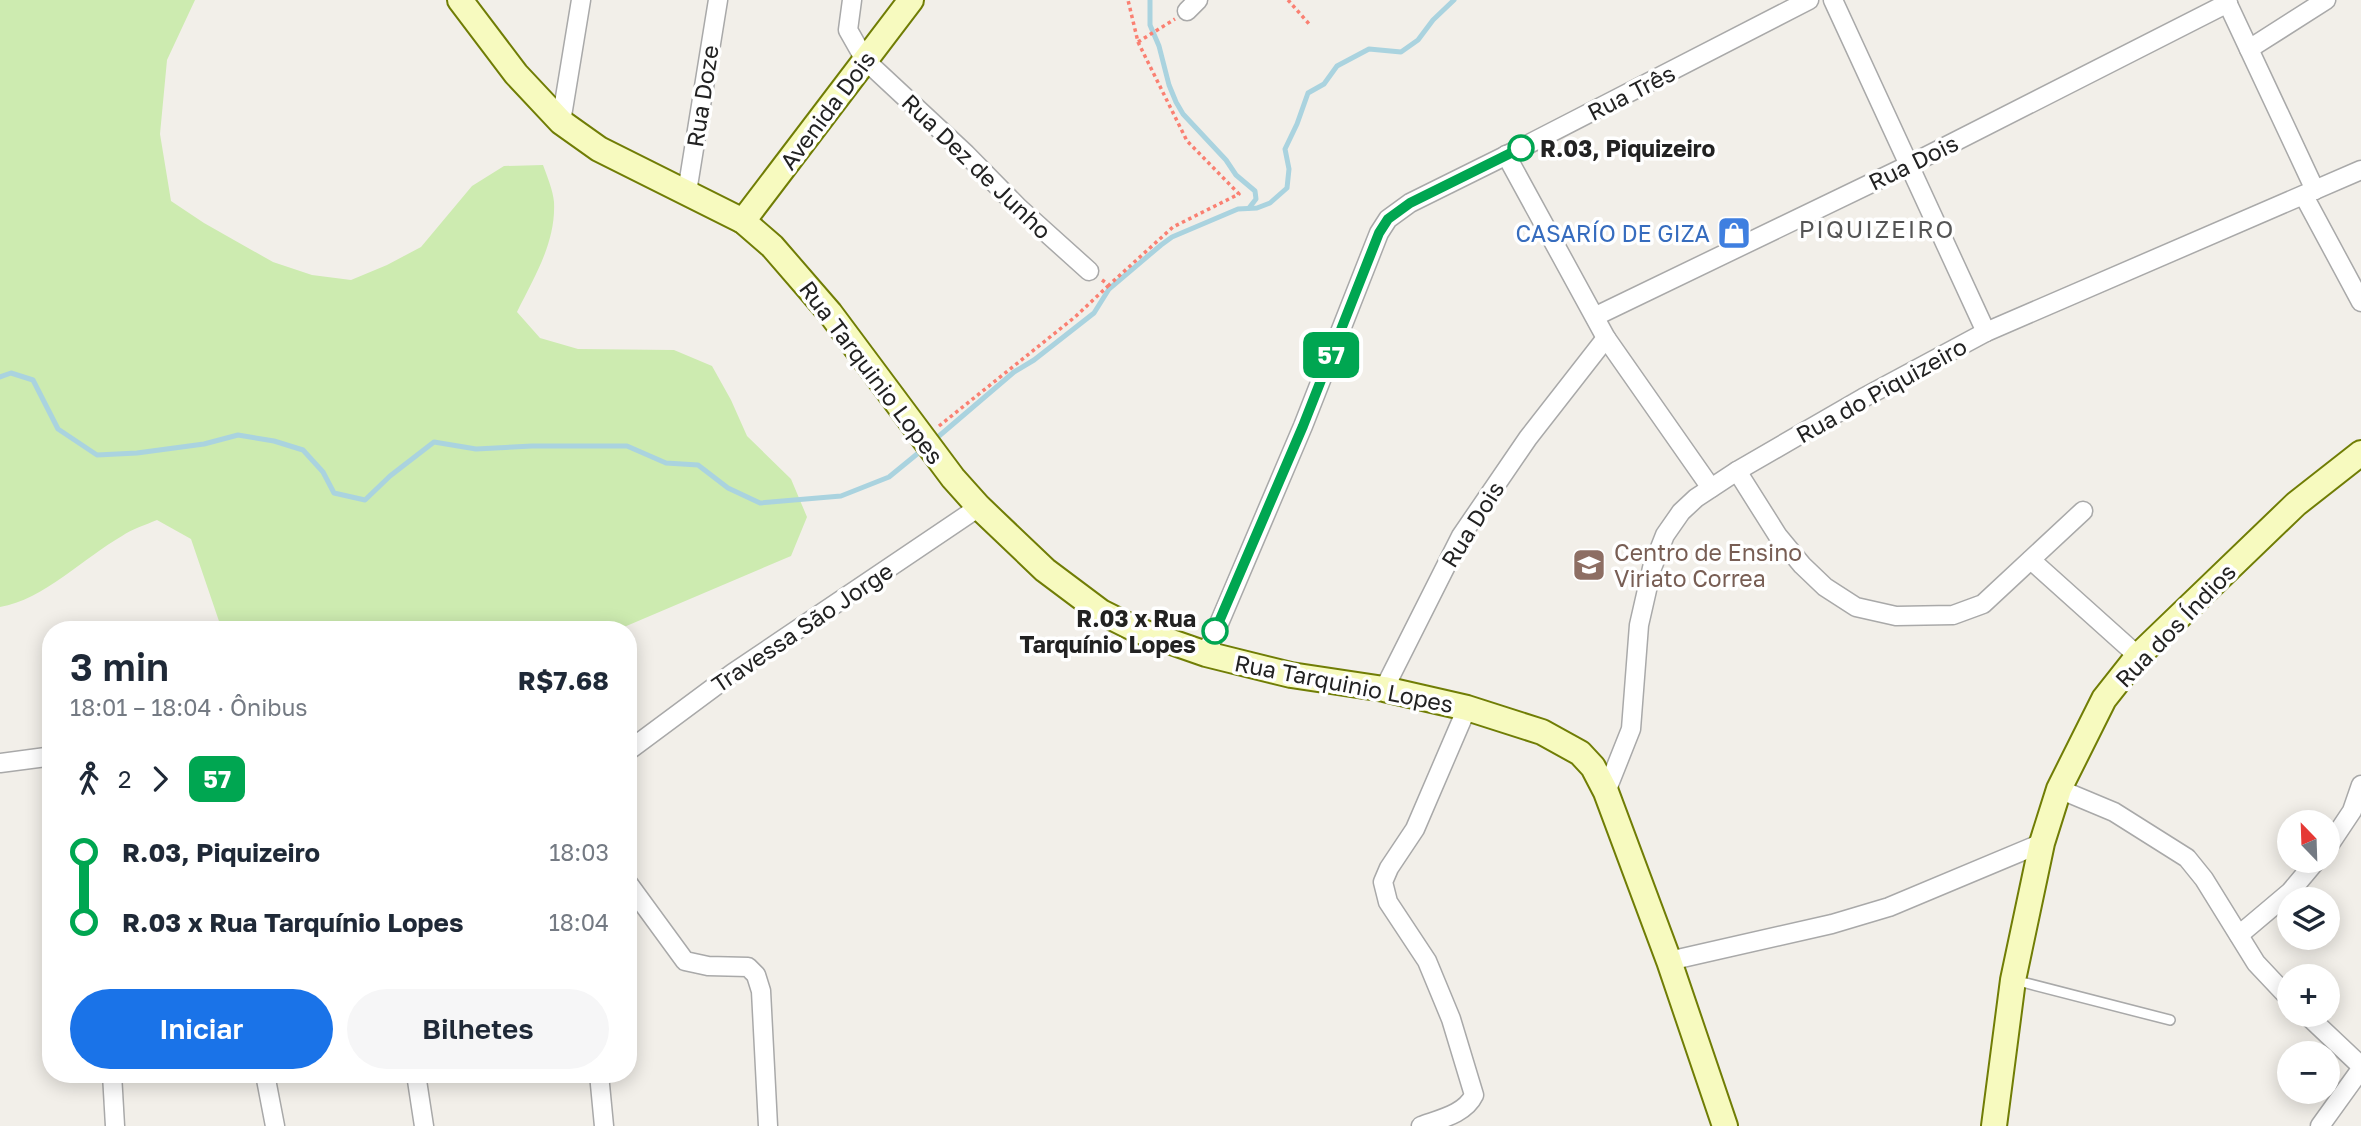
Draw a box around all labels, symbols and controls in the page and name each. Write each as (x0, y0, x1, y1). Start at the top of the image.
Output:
street label: Rua Doze (680, 43, 724, 149)
street label: Avenida Dois (773, 45, 881, 175)
street label: Rua Três (1583, 58, 1679, 126)
street label: Rua Dez de Junho (897, 88, 1057, 244)
street label: Rua Dois (1864, 128, 1962, 196)
place label: R.03, Piquizeiro (1540, 134, 1715, 162)
marker: R.03, Piquizeiro (1508, 135, 1534, 161)
shop icon: CASARÍO DE GIZA (1715, 214, 1753, 252)
district label: PIQUIZEIRO (1799, 214, 1955, 243)
place label: CASARÍO DE GIZA (1516, 219, 1710, 247)
street label: Rua Tarquinio Lopes (794, 275, 950, 469)
line badge: 57 (1300, 332, 1362, 378)
street label: Rua do Piquizeiro (1791, 332, 1971, 448)
text: 57 (1317, 340, 1345, 369)
street label: Rua Dois (1435, 476, 1509, 572)
place label: Centro de Ensino Viriato Correa (1614, 538, 1802, 592)
school or university icon: Centro de Ensino Viriato Correa (1570, 546, 1608, 584)
street label: Travessa São Jorge (706, 556, 898, 698)
street label: Rua dos Índios (2109, 557, 2241, 693)
place label: R.03 x Rua Tarquínio Lopes (1020, 604, 1196, 658)
marker: R.03 x Rua Tarquínio Lopes (1202, 618, 1228, 644)
text: 3 min (70, 644, 169, 689)
street label: Rua Tarquinio Lopes (1232, 648, 1456, 718)
text: R$7.68 (518, 665, 609, 696)
text: 18:01 – 18:04 · Ônibus (70, 693, 308, 721)
icon: walk (70, 760, 108, 798)
icon: forward (141, 760, 179, 798)
text: 57 (203, 764, 231, 793)
text: 2 (118, 765, 131, 793)
north arrow (2277, 810, 2340, 873)
map controls (2277, 810, 2340, 1104)
text: R.03, Piquizeiro (122, 837, 320, 868)
text: 18:03 (549, 838, 609, 866)
button: layers (2277, 887, 2340, 950)
text: R.03 x Rua Tarquínio Lopes (122, 907, 463, 938)
text: 18:04 (549, 908, 609, 936)
button: + (2277, 964, 2340, 1027)
button: Iniciar (70, 989, 333, 1069)
button: Bilhetes (347, 989, 609, 1069)
button: − (2277, 1041, 2340, 1104)

